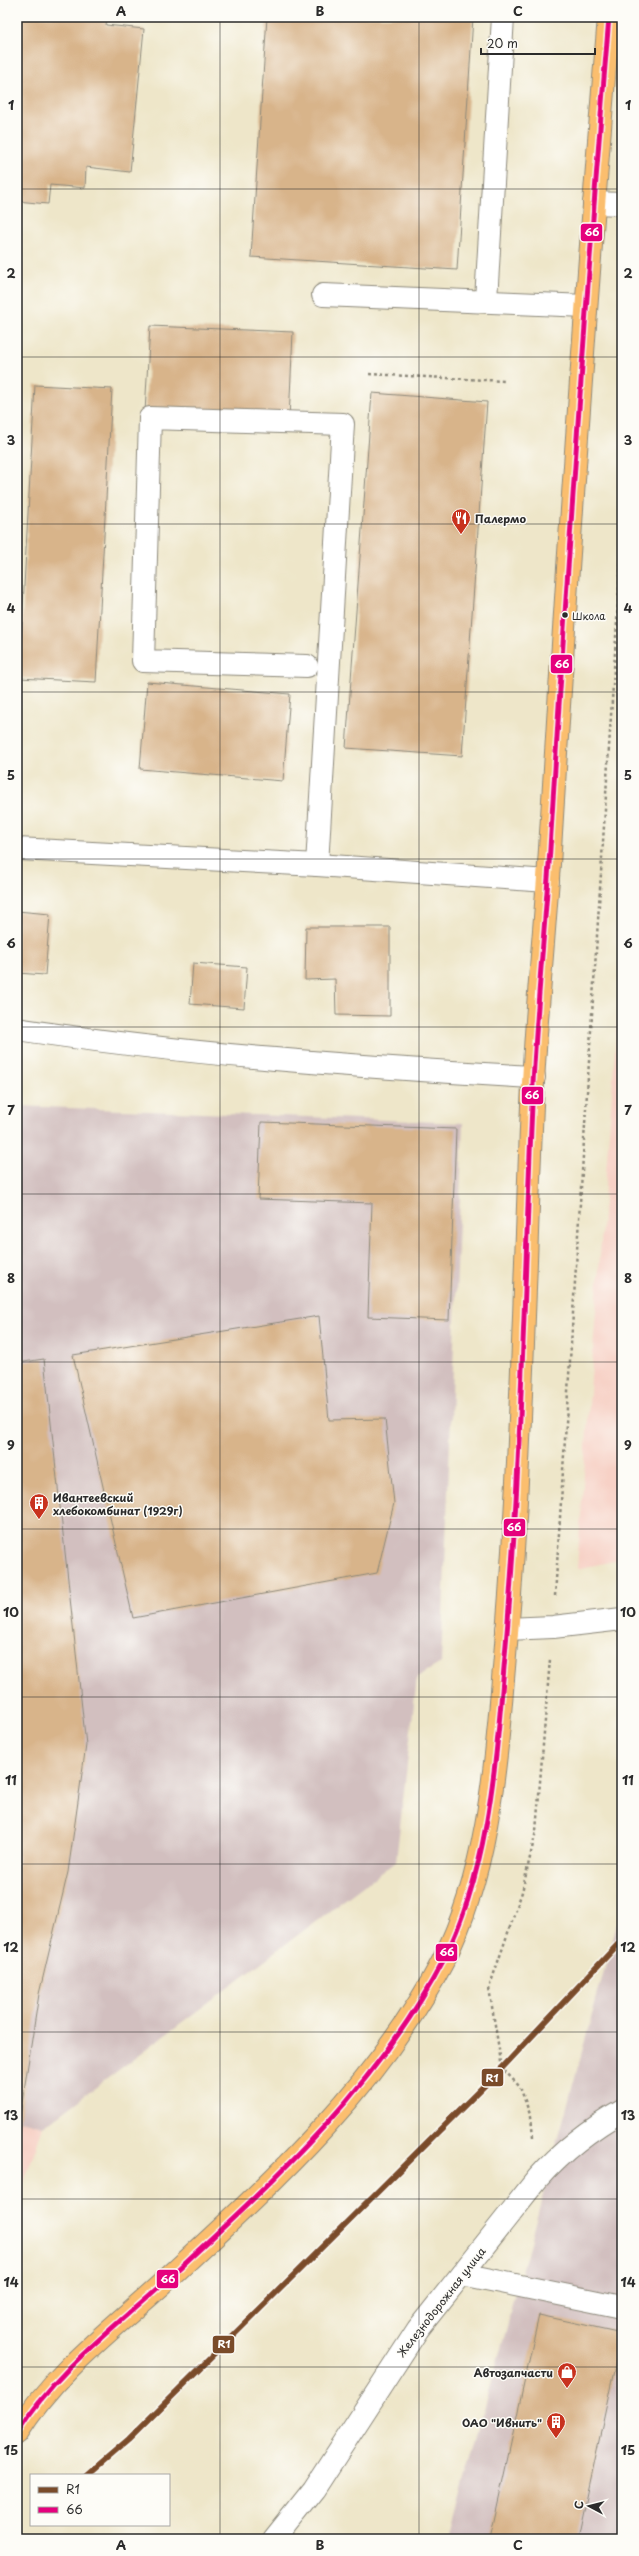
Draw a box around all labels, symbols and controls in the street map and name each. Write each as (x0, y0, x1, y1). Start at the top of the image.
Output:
text: A (116, 1, 126, 20)
text: B (316, 1, 325, 20)
text: C (513, 1, 523, 20)
scale bar (481, 30, 595, 56)
text: 20 m (487, 34, 518, 52)
text: 1 (8, 95, 14, 114)
text: 1 (625, 95, 631, 114)
line badge: 66 (580, 223, 603, 242)
text: 66 (585, 223, 599, 240)
text: 2 (6, 263, 16, 282)
text: 2 (623, 263, 633, 282)
text: 3 (7, 430, 16, 449)
text: 3 (624, 430, 633, 449)
restaurant icon: Палермо (450, 507, 472, 535)
place label: Палермо (475, 510, 527, 527)
text: 4 (7, 598, 16, 617)
text: 4 (624, 598, 633, 617)
place label: Школа (572, 608, 606, 623)
marker: Школа (560, 610, 570, 620)
line badge: 66 (550, 654, 573, 674)
text: 66 (555, 655, 569, 672)
text: 5 (7, 765, 15, 784)
text: 5 (624, 765, 632, 784)
text: 6 (6, 933, 16, 952)
text: 6 (623, 933, 633, 952)
line badge: 66 (521, 1086, 544, 1105)
text: 66 (525, 1086, 539, 1103)
text: 7 (7, 1100, 15, 1119)
text: 7 (624, 1100, 632, 1119)
text: 8 (7, 1268, 15, 1287)
text: 8 (624, 1268, 632, 1287)
text: 9 (7, 1435, 15, 1454)
text: 9 (624, 1435, 632, 1454)
place label: Ивантеевский хлебокомбинат (1929г) (53, 1489, 183, 1519)
building icon: Ивантеевский хлебокомбинат (1929г) (28, 1492, 50, 1520)
line badge: 66 (503, 1518, 526, 1537)
text: 66 (507, 1518, 521, 1535)
text: 10 (3, 1602, 19, 1621)
text: 10 (620, 1602, 636, 1621)
text: 11 (5, 1770, 17, 1789)
text: 11 (622, 1770, 634, 1789)
text: 12 (3, 1937, 19, 1956)
text: 12 (620, 1937, 636, 1956)
line badge: 66 (435, 1943, 458, 1962)
text: 66 (440, 1943, 454, 1960)
line badge: R1 (481, 2068, 504, 2087)
text: R1 (486, 2069, 498, 2086)
text: 13 (4, 2105, 19, 2124)
text: 13 (621, 2105, 636, 2124)
street label: Железнодорожная улица (393, 2243, 490, 2361)
line badge: 66 (156, 2269, 179, 2289)
text: 66 (161, 2270, 175, 2287)
text: 14 (3, 2272, 19, 2291)
text: 14 (620, 2272, 636, 2291)
line badge: R1 (212, 2335, 235, 2354)
text: R1 (218, 2335, 230, 2352)
shop icon: Автозапчасти (556, 2361, 578, 2389)
place label: Автозапчасти (474, 2364, 553, 2381)
building icon: ОАО "Ивнить" (545, 2411, 567, 2439)
place label: ОАО "Ивнить" (462, 2414, 542, 2431)
text: 15 (4, 2440, 18, 2459)
text: 15 (621, 2440, 635, 2459)
legend (30, 2474, 170, 2526)
text: R1 (66, 2480, 80, 2498)
north arrow (569, 2486, 609, 2526)
text: 66 (66, 2500, 83, 2518)
text: С (570, 2500, 588, 2510)
text: A (116, 2535, 126, 2554)
text: B (316, 2535, 325, 2554)
text: C (513, 2535, 523, 2554)

